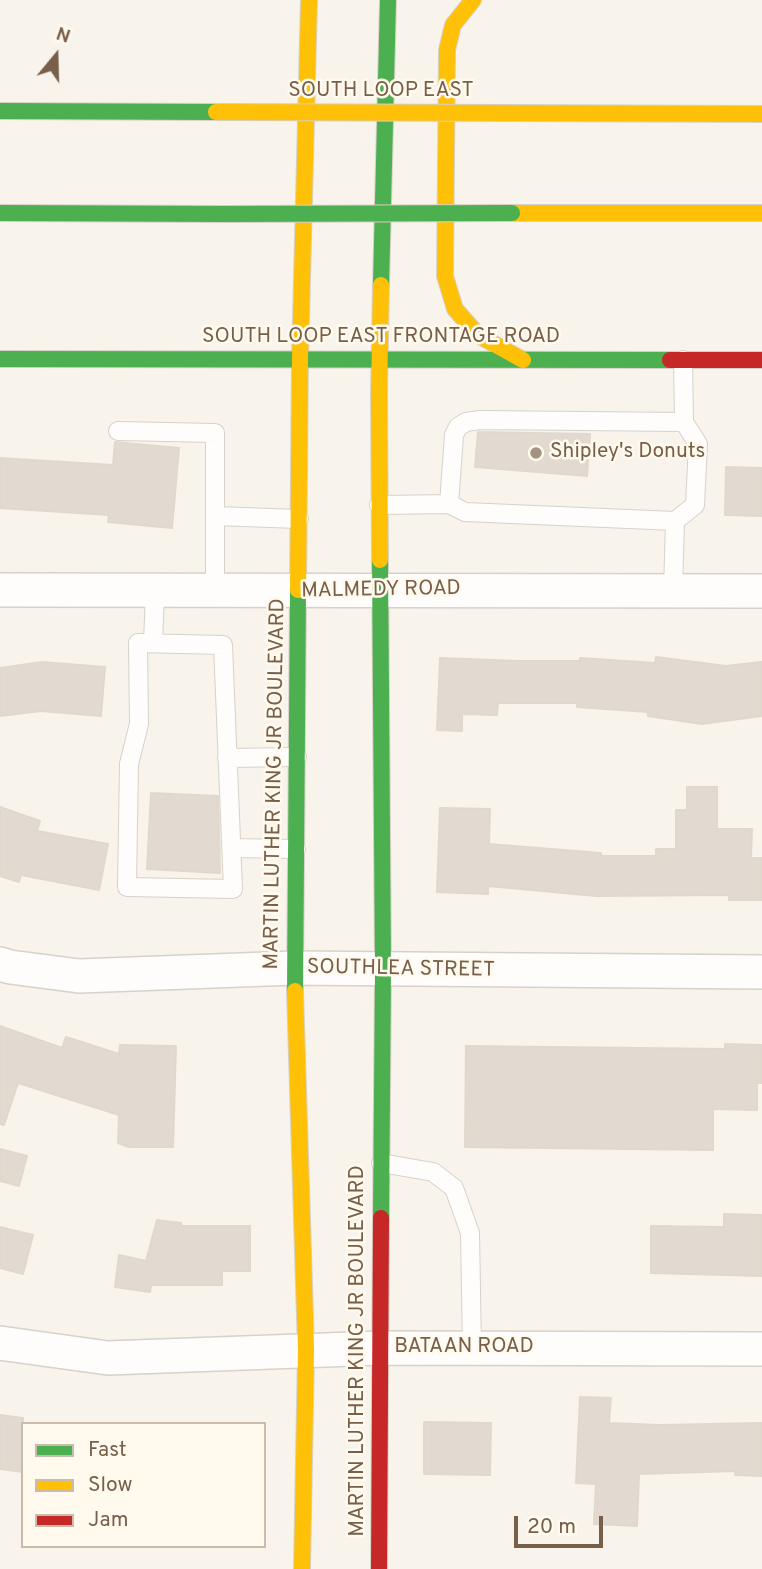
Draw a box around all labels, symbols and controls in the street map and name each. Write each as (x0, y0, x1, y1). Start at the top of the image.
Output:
north arrow (21, 21, 91, 91)
text: N (52, 23, 73, 50)
street label: SOUTH LOOP EAST (288, 79, 474, 105)
street label: SOUTH LOOP EAST FRONTAGE ROAD (202, 325, 560, 351)
place label: Shipley's Donuts (550, 440, 705, 466)
marker: Shipley's Donuts (528, 445, 544, 461)
street label: MALMEDY ROAD (301, 577, 461, 605)
street label: MARTIN LUTHER KING JR BOULEVARD (260, 598, 292, 970)
street label: SOUTHLEA STREET (307, 956, 495, 984)
street label: MARTIN LUTHER KING JR BOULEVARD (346, 1165, 372, 1537)
street label: BATAAN ROAD (394, 1335, 534, 1361)
legend (21, 1422, 266, 1548)
text: Fast (88, 1437, 127, 1464)
text: Slow (88, 1472, 133, 1499)
scale bar (517, 1502, 606, 1546)
text: Jam (88, 1507, 129, 1534)
text: 20 m (527, 1514, 576, 1541)

